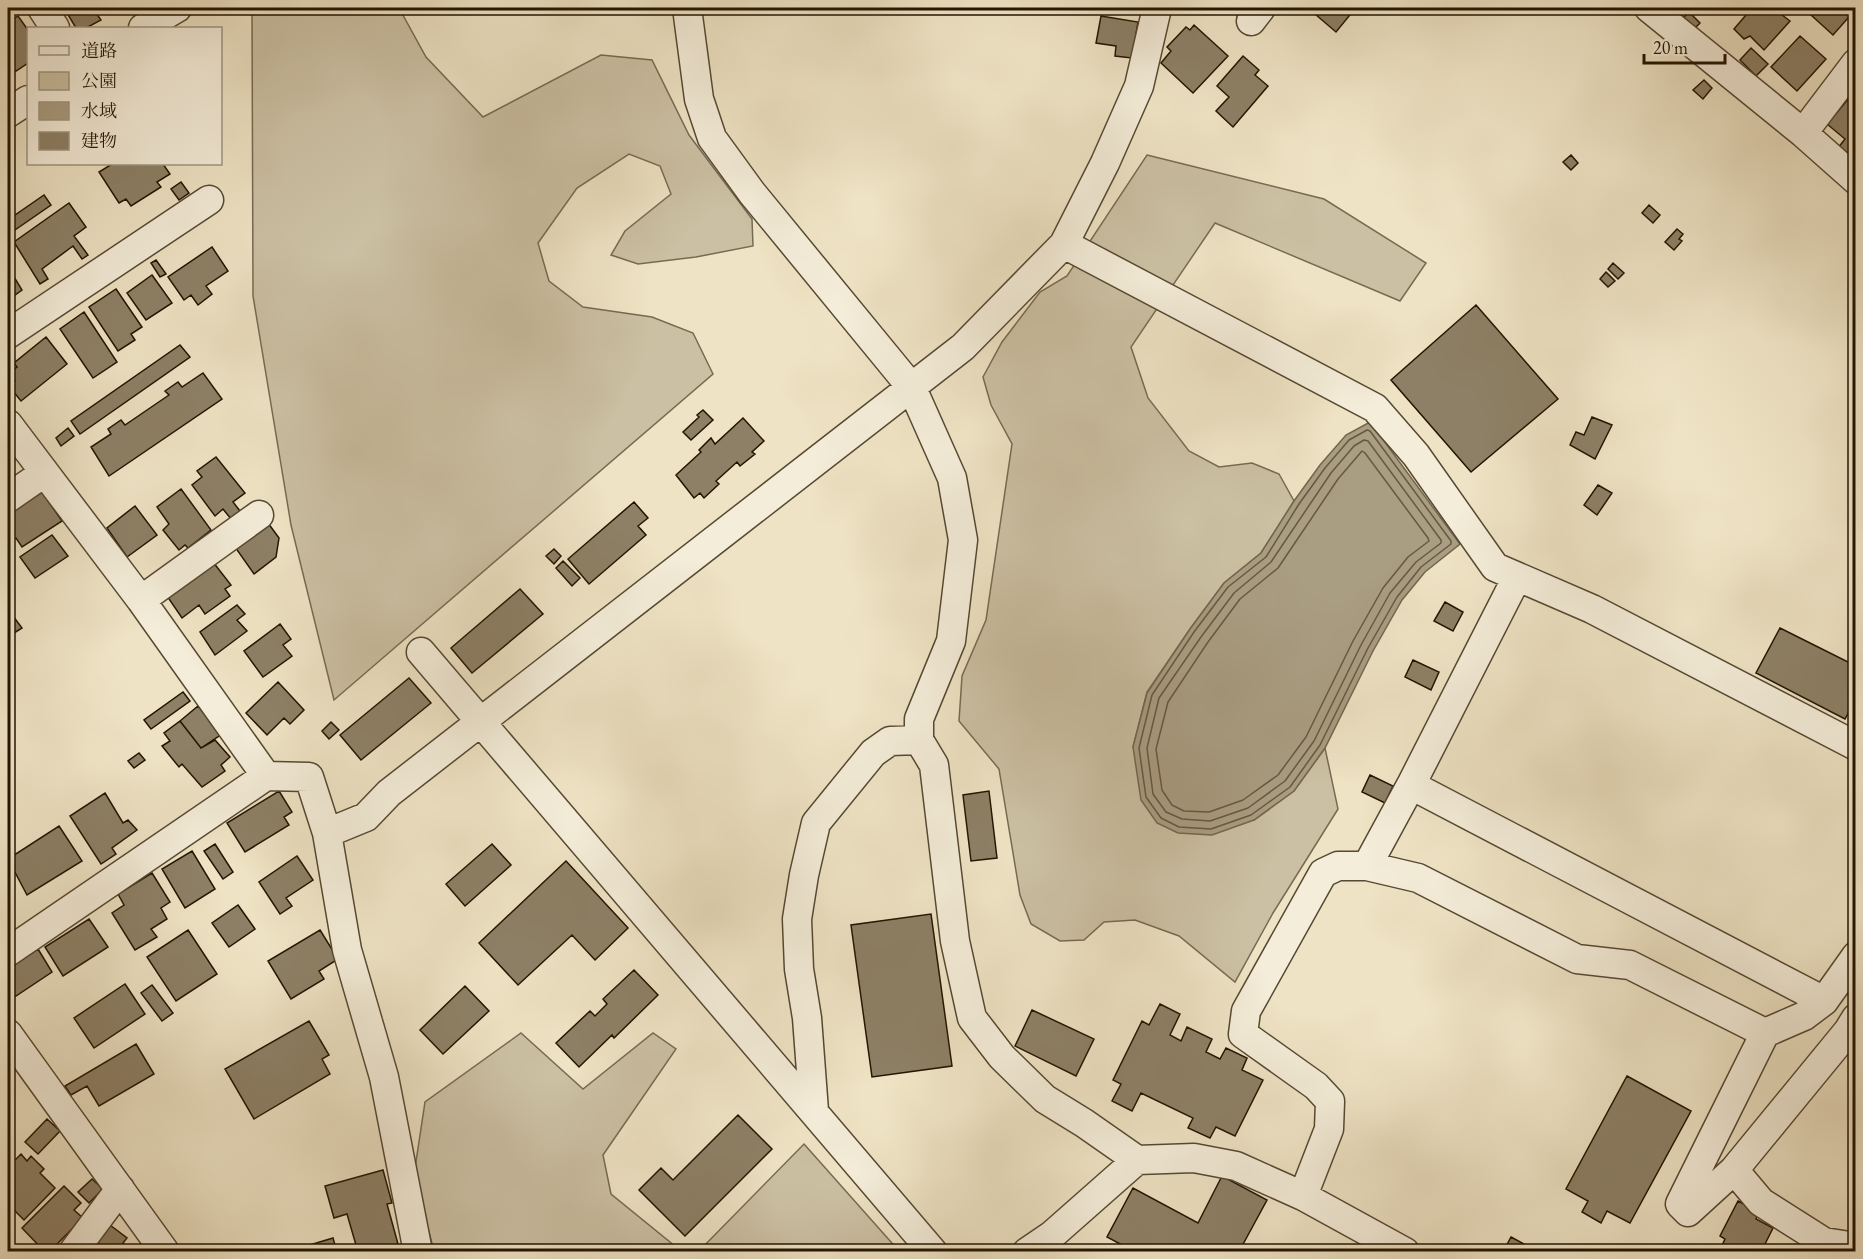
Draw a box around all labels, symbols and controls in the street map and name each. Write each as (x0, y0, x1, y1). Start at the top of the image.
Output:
legend (27, 27, 222, 165)
scale bar (1644, 27, 1725, 65)
text: 20 m (1653, 36, 1688, 59)
text: 道路 (81, 39, 117, 62)
text: 公園 (81, 69, 117, 92)
text: 水域 (81, 99, 117, 122)
text: 建物 (81, 129, 117, 152)

